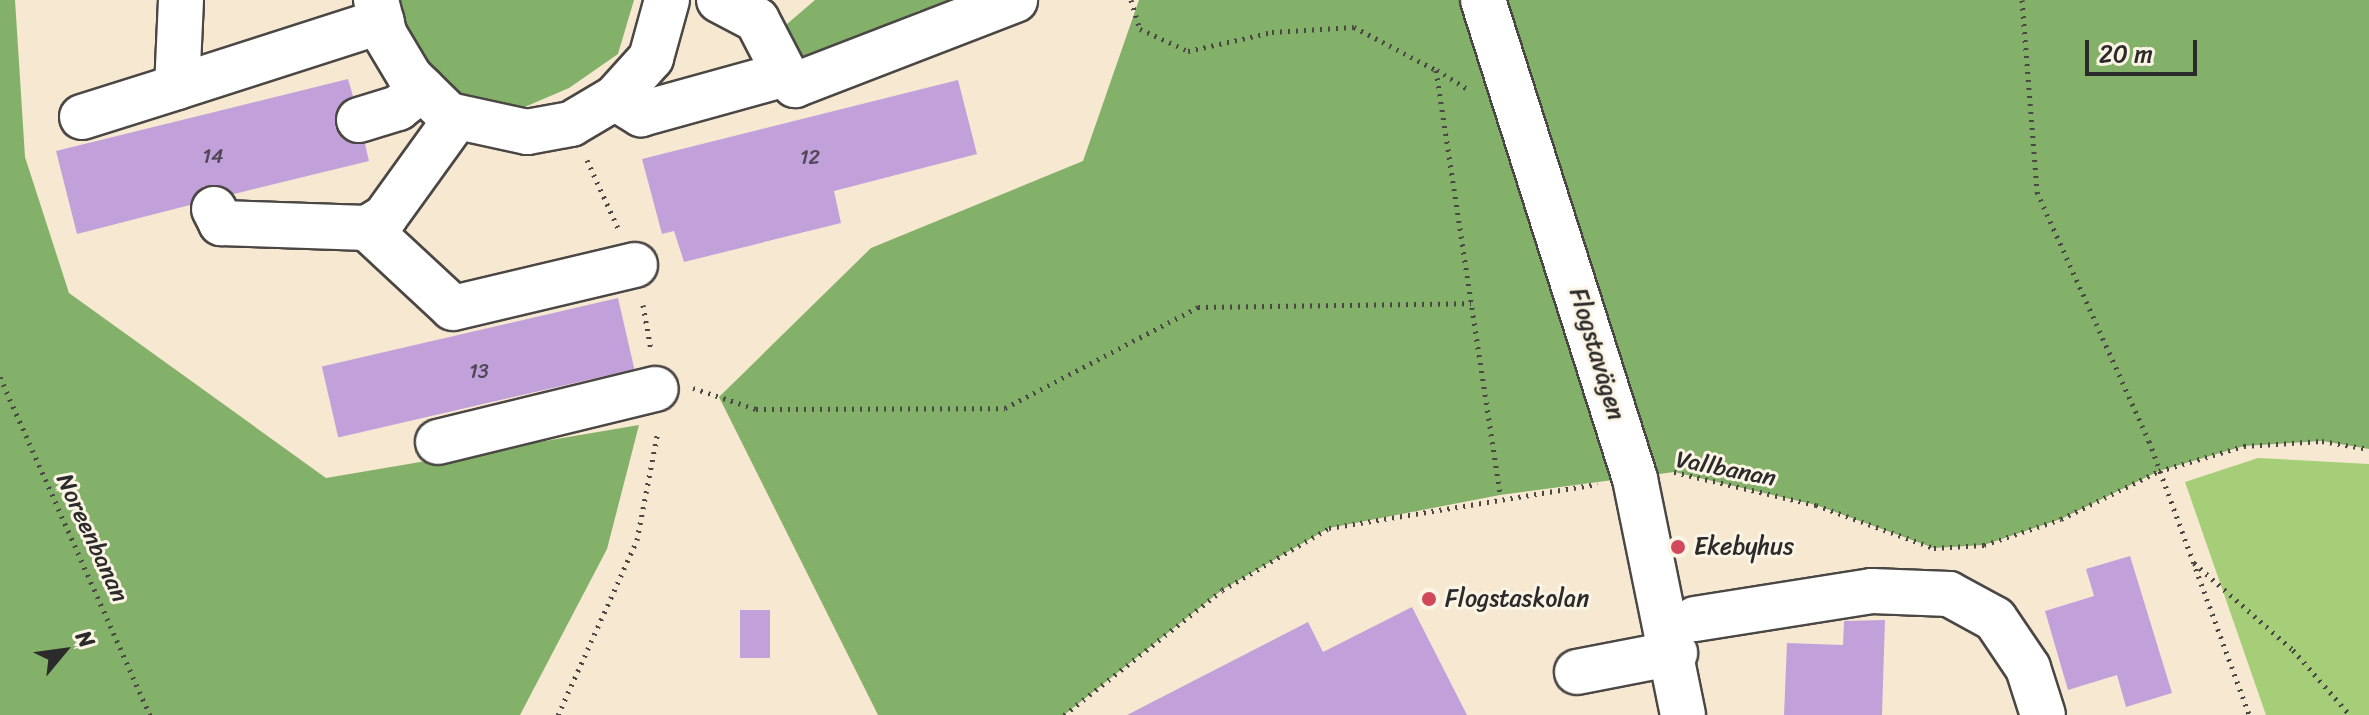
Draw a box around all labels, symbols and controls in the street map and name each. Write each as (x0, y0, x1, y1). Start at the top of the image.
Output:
scale bar (2089, 24, 2201, 74)
text: 20 m (2099, 33, 2153, 75)
house number: 14 (202, 144, 224, 168)
house number: 12 (800, 145, 820, 169)
street label: Flogstavägen (1563, 285, 1631, 423)
house number: 13 (469, 359, 489, 383)
street label: Vallbanan (1674, 445, 1778, 493)
street label: Noreenbanan (50, 469, 134, 607)
place label: Ekebyhus (1694, 533, 1794, 561)
marker: Ekebyhus (1669, 538, 1687, 556)
place label: Flogstaskolan (1445, 585, 1589, 613)
marker: Flogstaskolan (1420, 590, 1438, 608)
north arrow (24, 611, 104, 691)
text: N (65, 623, 106, 655)

